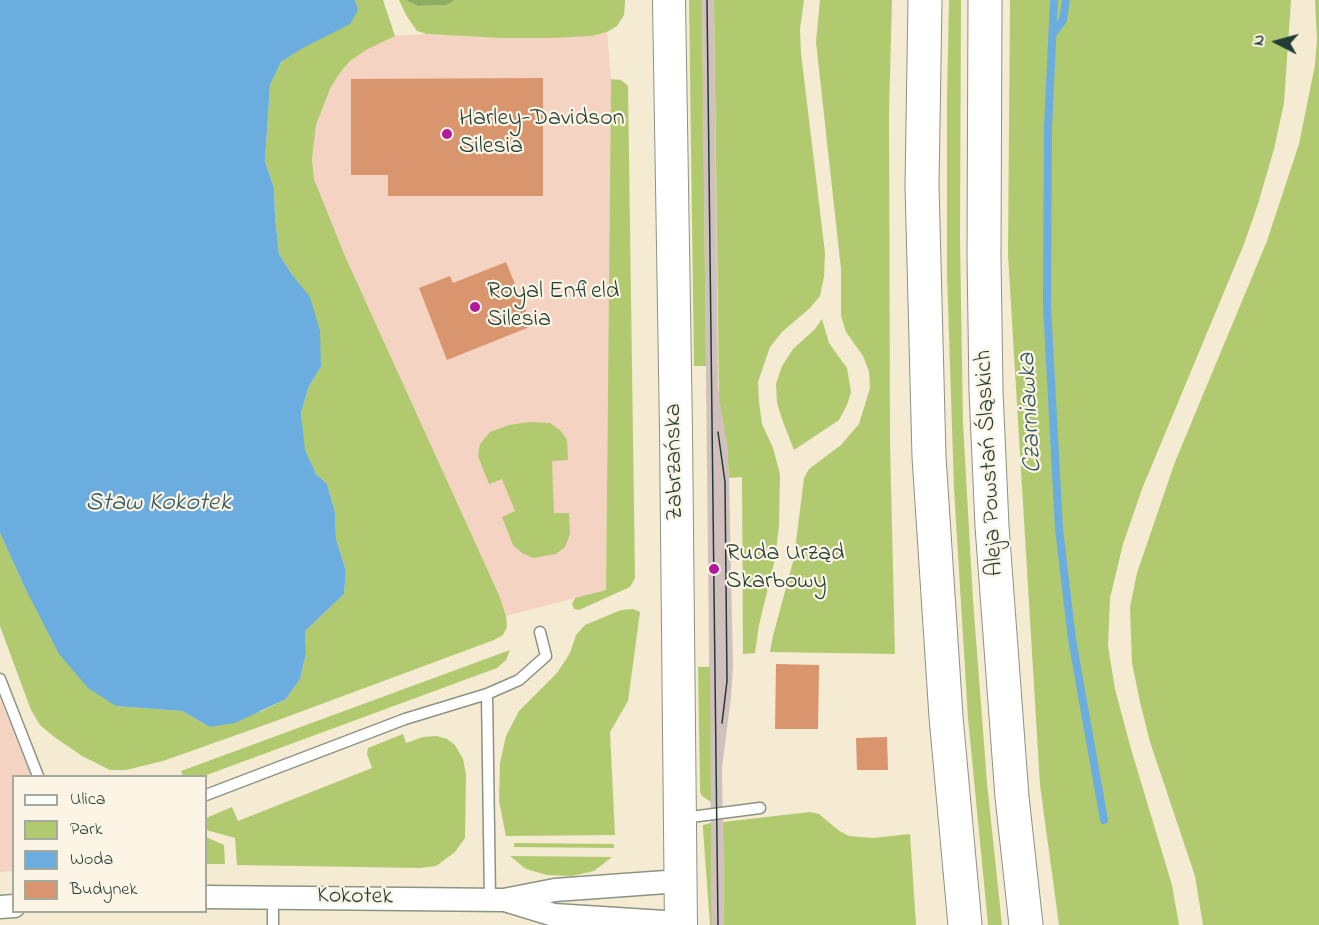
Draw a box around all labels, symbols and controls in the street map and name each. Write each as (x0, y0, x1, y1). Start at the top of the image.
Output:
north arrow (1247, 12, 1307, 72)
text: N (1247, 33, 1272, 47)
place label: Harley-Davidson Silesia (459, 106, 625, 162)
marker: Harley-Davidson Silesia (440, 127, 454, 141)
place label: Royal Enfield Silesia (487, 279, 619, 335)
marker: Royal Enfield Silesia (468, 300, 482, 314)
street label: Aleja Powstań Śląskich (971, 349, 1011, 577)
water label: Czarniawka (1013, 352, 1051, 474)
street label: Zabrzańska (661, 403, 691, 521)
water label: Staw Kokotek (85, 489, 231, 521)
place label: Ruda Urząd Skarbowy (726, 541, 844, 597)
marker: Ruda Urząd Skarbowy (707, 562, 721, 576)
legend (12, 775, 207, 913)
text: Ulica (70, 787, 105, 813)
text: Park (70, 817, 103, 843)
text: Woda (70, 847, 113, 873)
text: Budynek (70, 877, 137, 903)
street label: Kokotek (317, 883, 393, 913)

